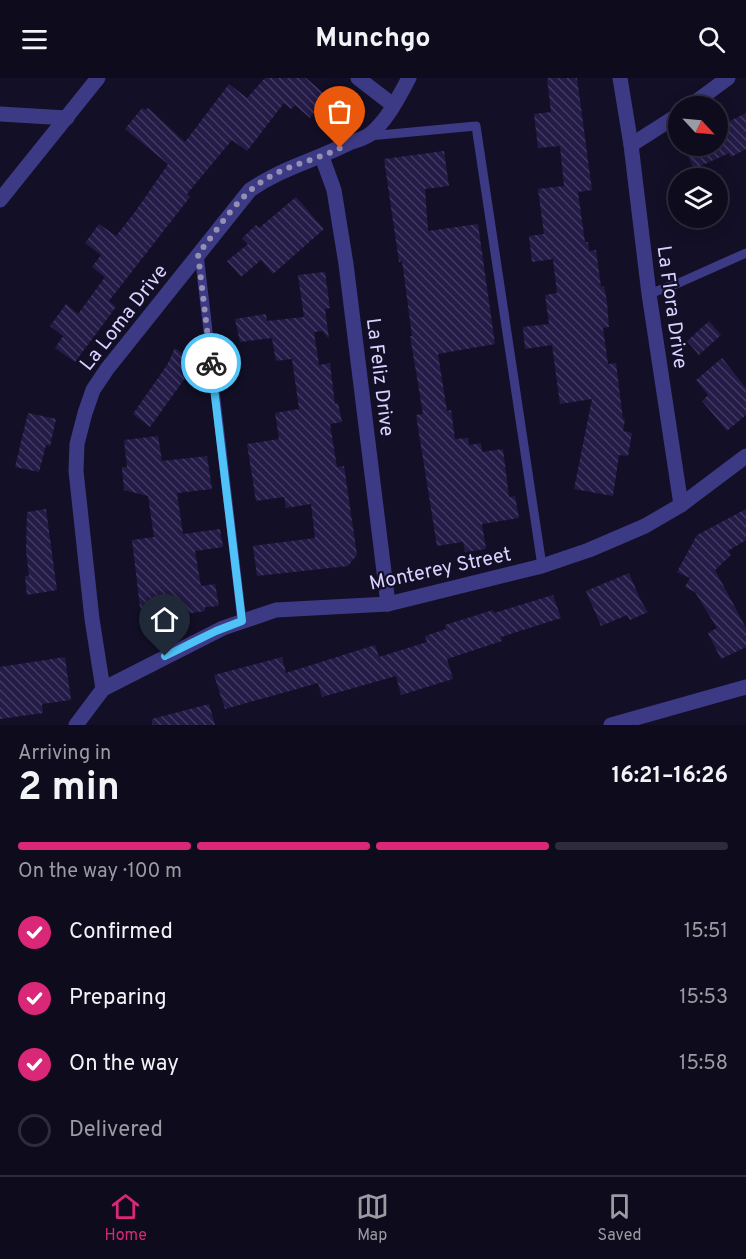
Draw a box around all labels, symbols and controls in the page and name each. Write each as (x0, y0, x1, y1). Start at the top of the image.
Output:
text: Munchgo (315, 22, 431, 56)
icon: menu (18, 23, 51, 56)
icon: search (695, 23, 728, 56)
pin (314, 86, 365, 148)
icon: bag (323, 95, 356, 128)
north arrow (668, 96, 728, 156)
map controls (668, 96, 728, 228)
button: layers (668, 168, 728, 228)
street label: La Flora Drive (650, 244, 693, 370)
street label: La Loma Drive (75, 260, 174, 377)
street label: La Feliz Drive (359, 316, 399, 438)
courier (181, 333, 241, 393)
icon: bike (195, 347, 228, 380)
street label: Monterey Street (367, 542, 514, 598)
pin (139, 594, 190, 656)
icon: home (148, 603, 181, 636)
text: Arriving in (18, 741, 111, 767)
text: 16:21–16:26 (611, 763, 728, 790)
text: 2 min (18, 765, 120, 814)
text: On the way · 100 m (18, 859, 182, 885)
icon: check (18, 916, 51, 949)
text: Confirmed (69, 919, 173, 946)
text: 15:51 (684, 919, 728, 945)
icon: check (18, 982, 51, 1015)
text: Preparing (69, 985, 167, 1012)
text: 15:53 (679, 985, 728, 1011)
icon: check (18, 1048, 51, 1081)
text: On the way (69, 1051, 179, 1078)
text: 15:58 (679, 1051, 728, 1077)
text: Delivered (69, 1117, 163, 1144)
tab: Home (104, 1190, 147, 1246)
tab: Map (356, 1190, 389, 1246)
tab: Saved (598, 1190, 642, 1246)

